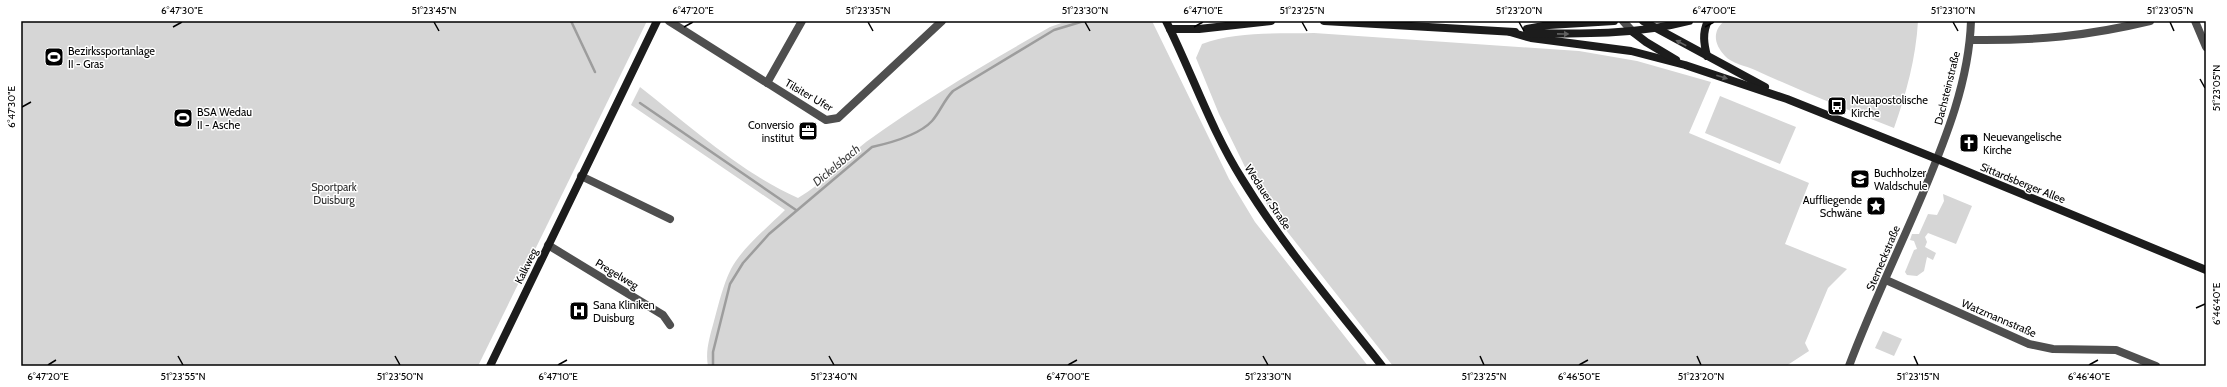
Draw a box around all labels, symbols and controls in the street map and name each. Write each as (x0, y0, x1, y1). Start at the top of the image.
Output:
text: 6°47'30"E (161, 4, 203, 17)
text: 51°23'45"N (411, 4, 457, 17)
text: 6°47'20"E (672, 4, 714, 17)
text: 51°23'35"N (845, 4, 891, 17)
text: 51°23'30"N (1062, 4, 1108, 17)
text: 6°47'10"E (1183, 4, 1223, 17)
text: 51°23'25"N (1280, 4, 1324, 17)
text: 51°23'20"N (1496, 4, 1542, 17)
text: 6°47'00"E (1692, 4, 1736, 17)
text: 51°23'10"N (1931, 4, 1975, 17)
text: 51°23'05"N (2147, 4, 2193, 17)
one-way arrow (1557, 31, 1570, 37)
one-way arrow (1676, 40, 1687, 46)
place label: Bezirkssportanlage II - Gras (68, 44, 155, 71)
sports icon: Bezirkssportanlage II - Gras (43, 46, 65, 68)
street label: Dachsteinstraße (1931, 49, 1963, 126)
text: 51°23'05"N (2210, 65, 2223, 111)
one-way arrow (1716, 74, 1728, 80)
street label: Tilsiter Ufer (782, 76, 836, 115)
text: 6°47'30"E (5, 86, 18, 128)
place label: Neuapostolische Kirche (1851, 93, 1928, 120)
bus stop icon: Neuapostolische Kirche (1826, 95, 1848, 117)
place label: BSA Wedau II - Asche (197, 105, 252, 132)
sports icon: BSA Wedau II - Asche (172, 107, 194, 129)
place label: Conversio institut (748, 118, 794, 145)
office icon: Conversio institut (797, 120, 819, 142)
place label: Neuevangelische Kirche (1983, 130, 2062, 157)
church icon: Neuevangelische Kirche (1958, 132, 1980, 154)
water label: Dickelsbach (809, 141, 863, 189)
street label: Sittardsberger Allee (1978, 160, 2068, 207)
street label: Wedauer Straße (1242, 162, 1294, 233)
place label: Buchholzer Waldschule (1874, 166, 1928, 193)
school or university icon: Buchholzer Waldschule (1849, 168, 1871, 190)
park label: Sportpark Duisburg (311, 180, 357, 207)
place label: Auffliegende Schwäne (1803, 193, 1862, 220)
place icon: Auffliegende Schwäne (1865, 195, 1887, 217)
street label: Sterneckstraße (1863, 223, 1903, 293)
street label: Kalkweg (511, 245, 541, 286)
street label: Pregelweg (593, 256, 642, 293)
text: 6°46'40"E (2210, 282, 2223, 325)
street label: Watzmannstraße (1959, 296, 2039, 340)
place label: Sana Kliniken Duisburg (593, 298, 655, 325)
hospital icon: Sana Kliniken Duisburg (568, 300, 590, 322)
text: 6°47'20"E (27, 370, 69, 383)
text: 51°23'55"N (160, 370, 206, 383)
text: 51°23'50"N (377, 370, 423, 383)
text: 6°47'10"E (538, 370, 578, 383)
text: 51°23'40"N (811, 370, 857, 383)
text: 6°47'00"E (1046, 370, 1090, 383)
text: 51°23'30"N (1245, 370, 1291, 383)
text: 51°23'25"N (1462, 370, 1506, 383)
text: 6°46'50"E (1558, 370, 1601, 383)
text: 51°23'20"N (1678, 370, 1724, 383)
text: 51°23'15"N (1897, 370, 1939, 383)
text: 6°46'40"E (2068, 370, 2111, 383)

